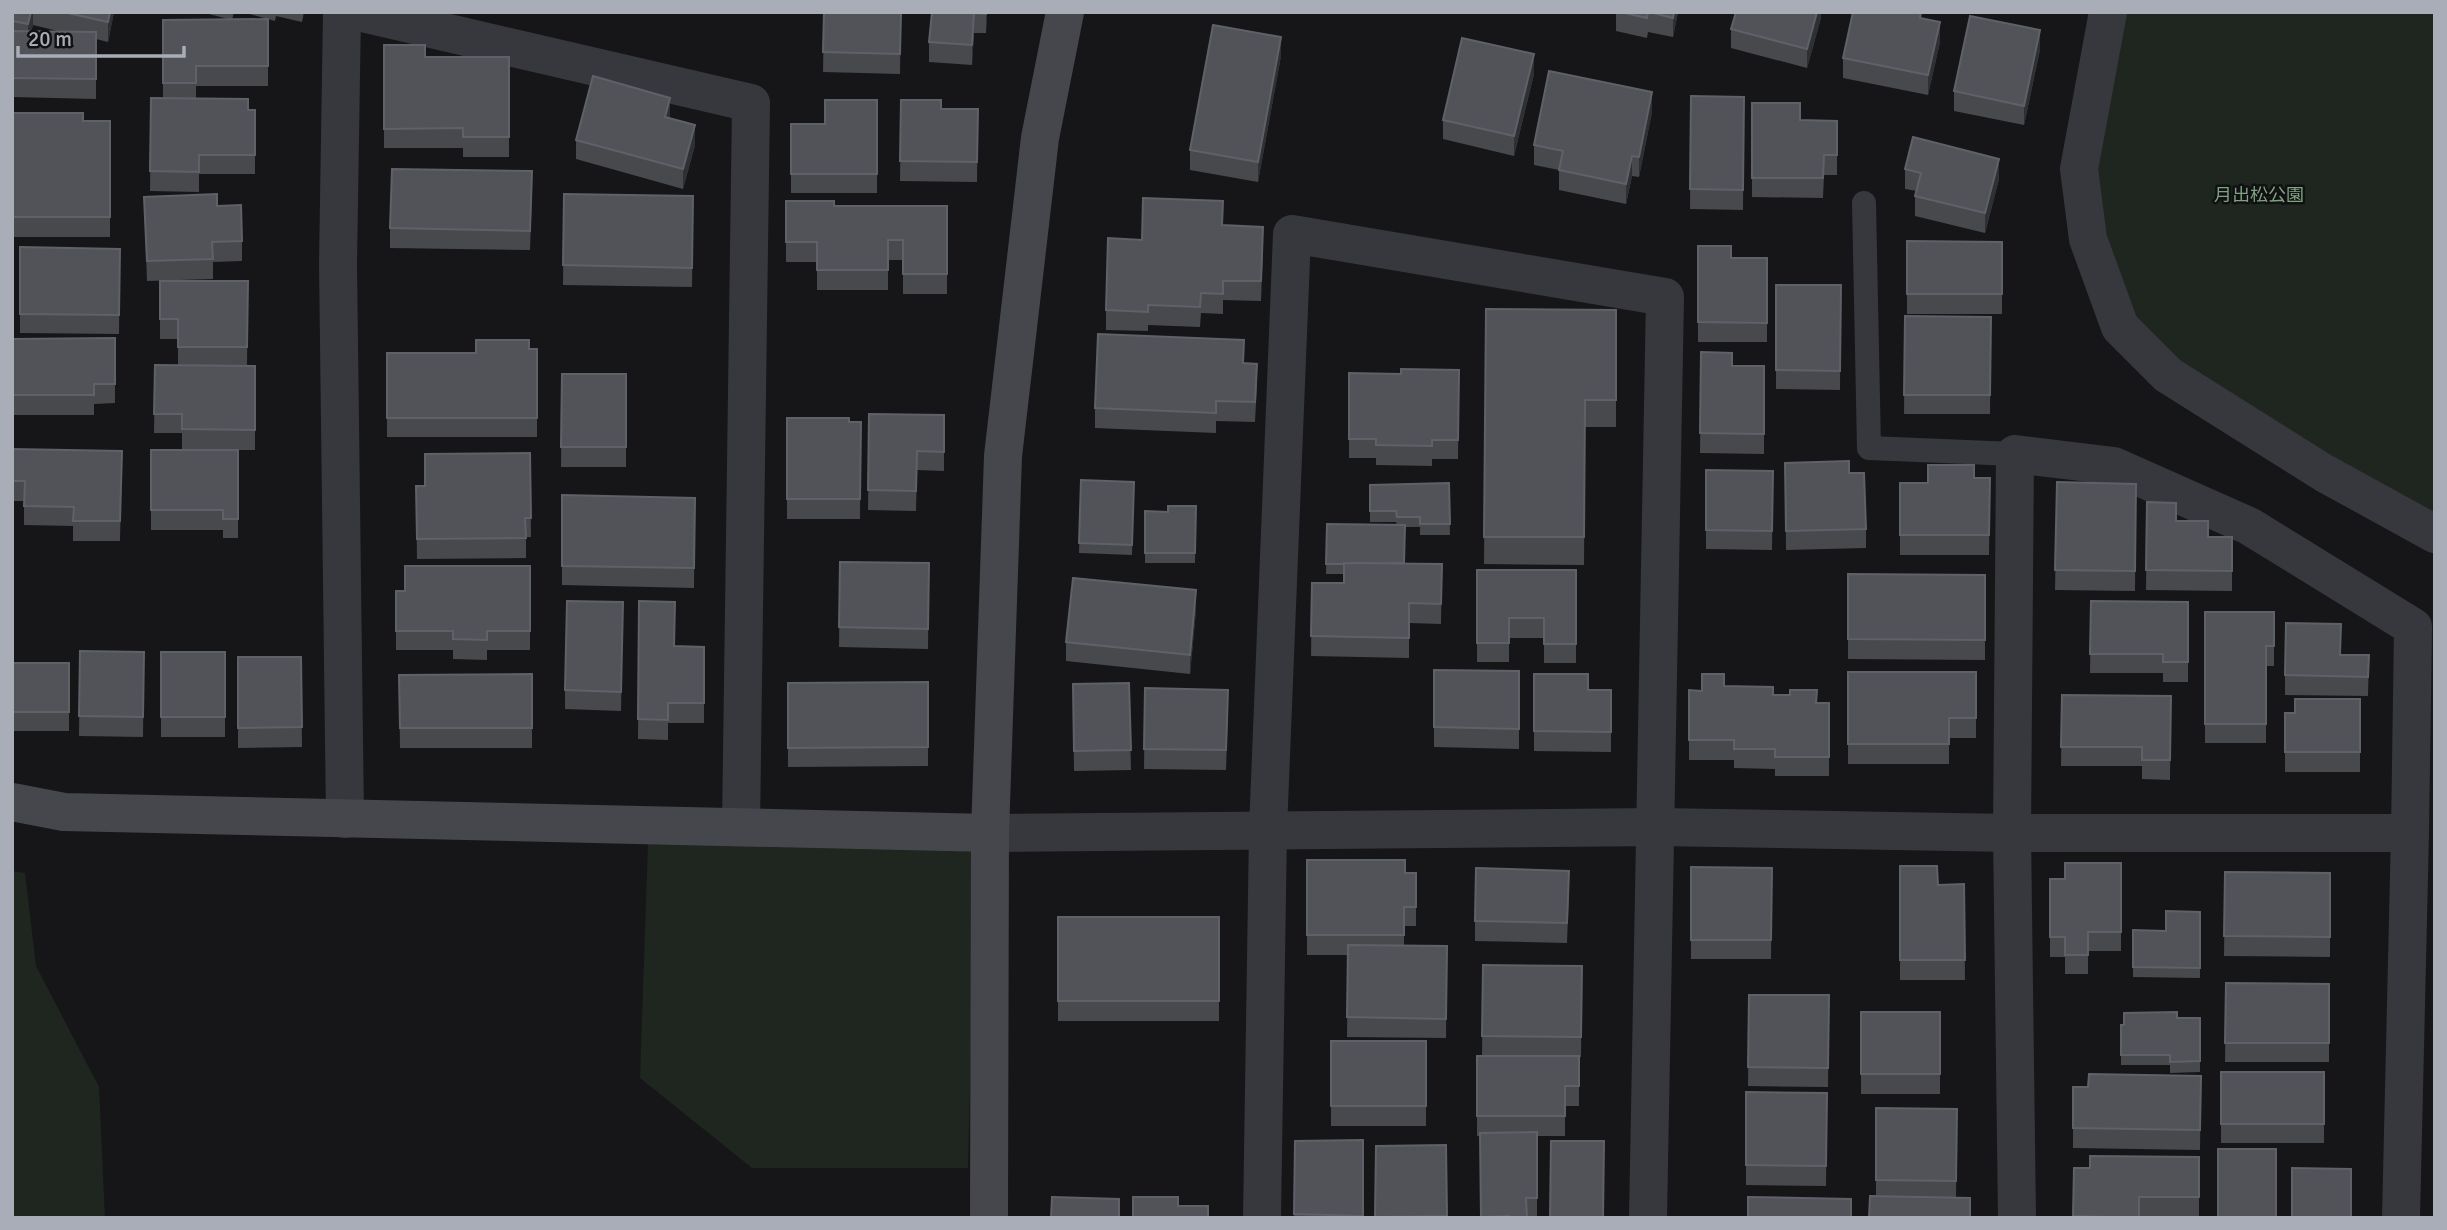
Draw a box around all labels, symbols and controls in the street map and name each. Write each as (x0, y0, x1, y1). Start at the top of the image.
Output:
scale bar (18, 14, 184, 58)
text: 20 m (28, 26, 72, 52)
park label: 月出松公園 (2214, 184, 2304, 206)

